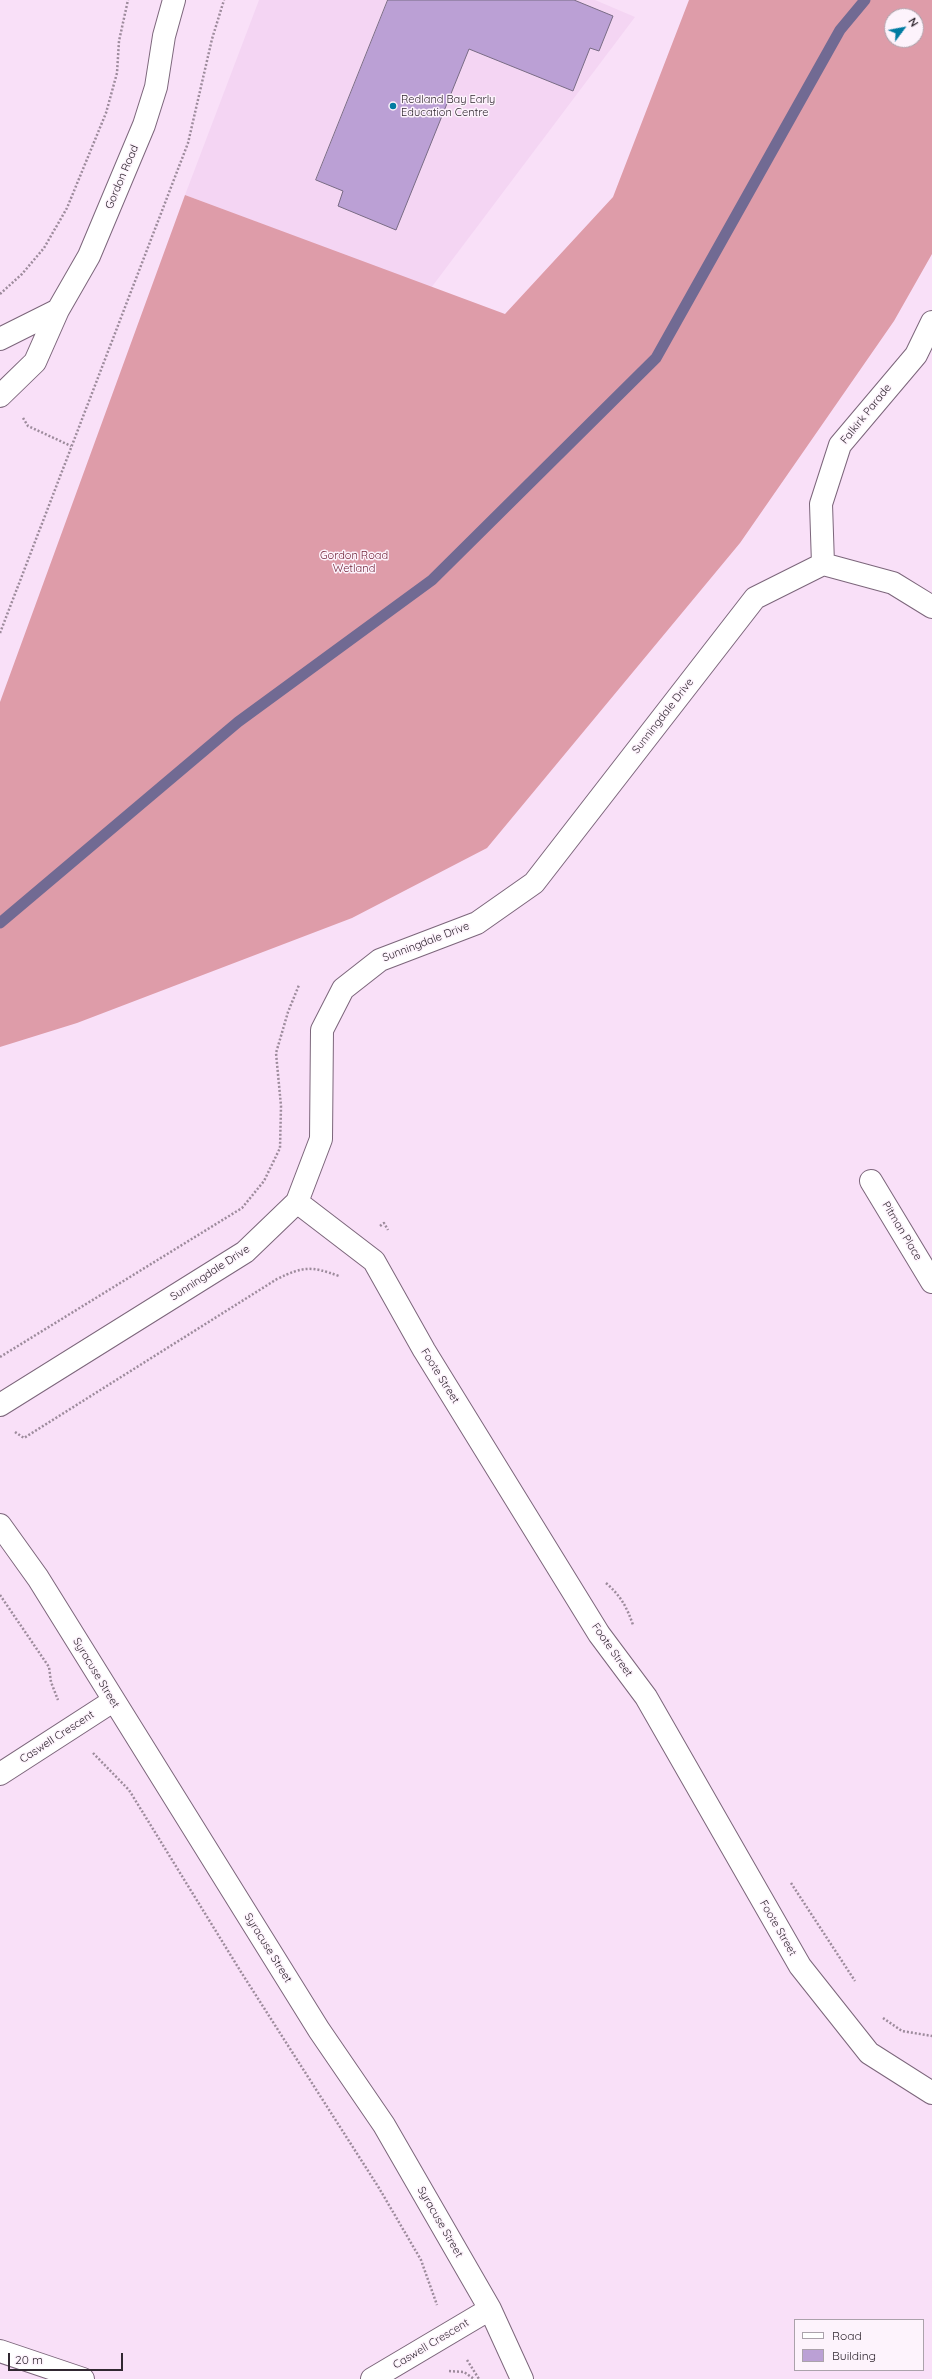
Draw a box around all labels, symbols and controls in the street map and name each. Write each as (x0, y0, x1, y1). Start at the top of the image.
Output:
north arrow (884, 8, 924, 48)
text: N (905, 15, 921, 29)
place label: Redland Bay Early Education Centre (401, 93, 495, 119)
marker: Redland Bay Early Education Centre (388, 101, 398, 111)
street label: Gordon Road (103, 143, 141, 211)
street label: Falkirk Parade (838, 381, 894, 447)
park label: Gordon Road Wetland (320, 549, 388, 575)
street label: Sunningdale Drive (629, 676, 697, 756)
street label: Sunningdale Drive (381, 919, 471, 965)
street label: Pitman Place (879, 1199, 925, 1263)
street label: Sunningdale Drive (168, 1242, 252, 1304)
street label: Foote Street (418, 1346, 462, 1406)
street label: Foote Street (589, 1621, 635, 1679)
street label: Syracuse Street (70, 1635, 122, 1711)
street label: Caswell Crescent (17, 1708, 97, 1766)
street label: Foote Street (757, 1898, 799, 1958)
street label: Syracuse Street (241, 1911, 295, 1985)
street label: Syracuse Street (414, 2184, 466, 2260)
street label: Caswell Crescent (391, 2316, 471, 2372)
legend (794, 2319, 924, 2371)
text: Road (832, 2328, 862, 2343)
scale bar (10, 2345, 125, 2371)
text: Building (832, 2348, 876, 2363)
text: 20 m (15, 2352, 43, 2367)

